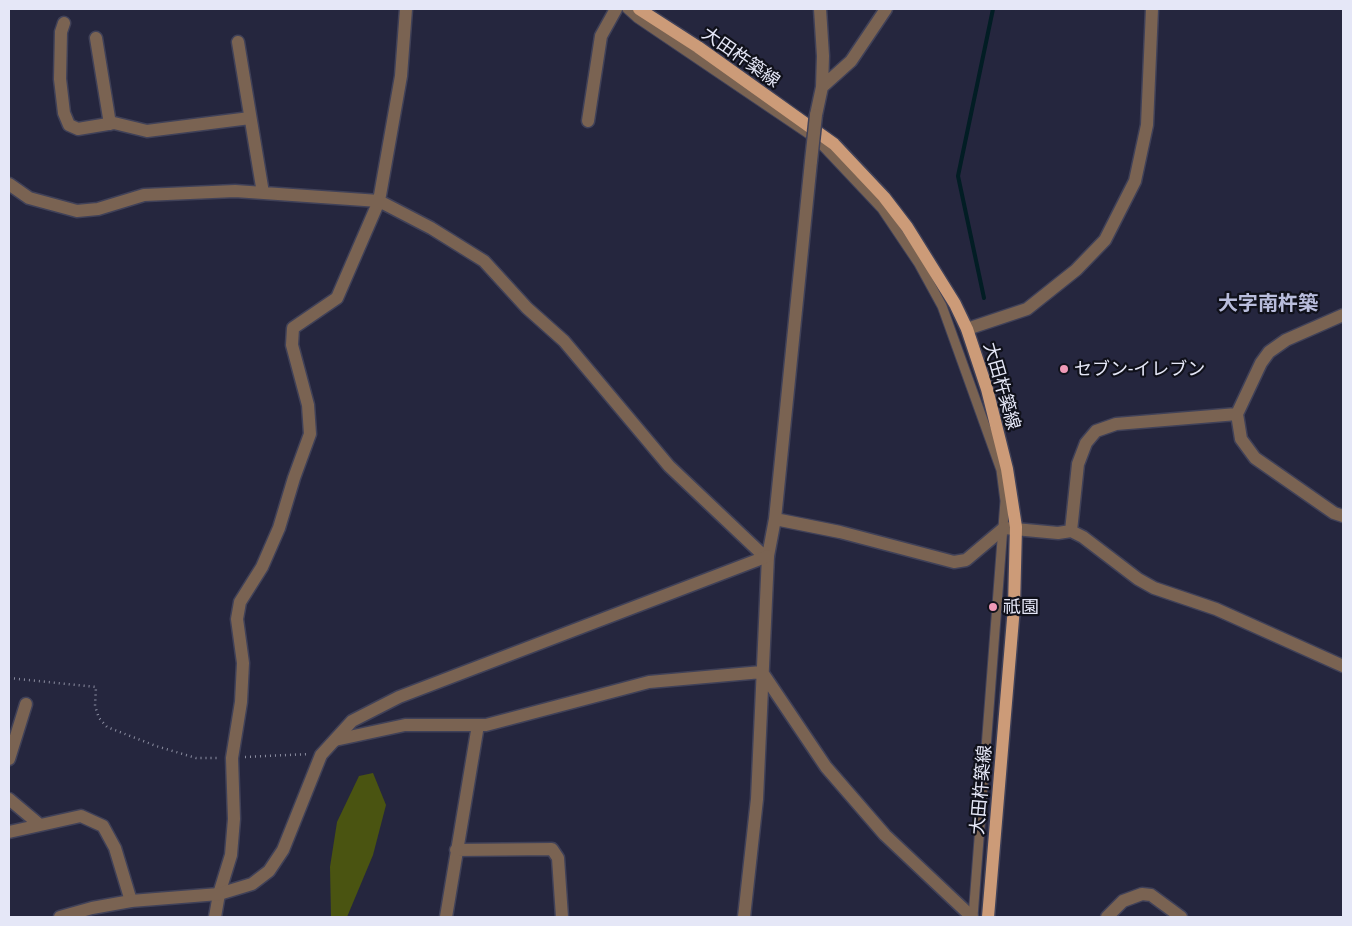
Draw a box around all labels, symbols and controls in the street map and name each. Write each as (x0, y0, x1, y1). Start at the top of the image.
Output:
street label: 大田杵築線 (698, 22, 784, 92)
district label: 大字南杵築 (1218, 291, 1318, 315)
street label: 大田杵築線 (979, 340, 1025, 432)
place label: セブン-イレブン (1074, 358, 1205, 380)
marker: セブン-イレブン (1058, 363, 1070, 375)
place label: 祇園 (1003, 596, 1039, 618)
marker: 祇園 (987, 601, 999, 613)
street label: 大田杵築線 (966, 744, 996, 836)

